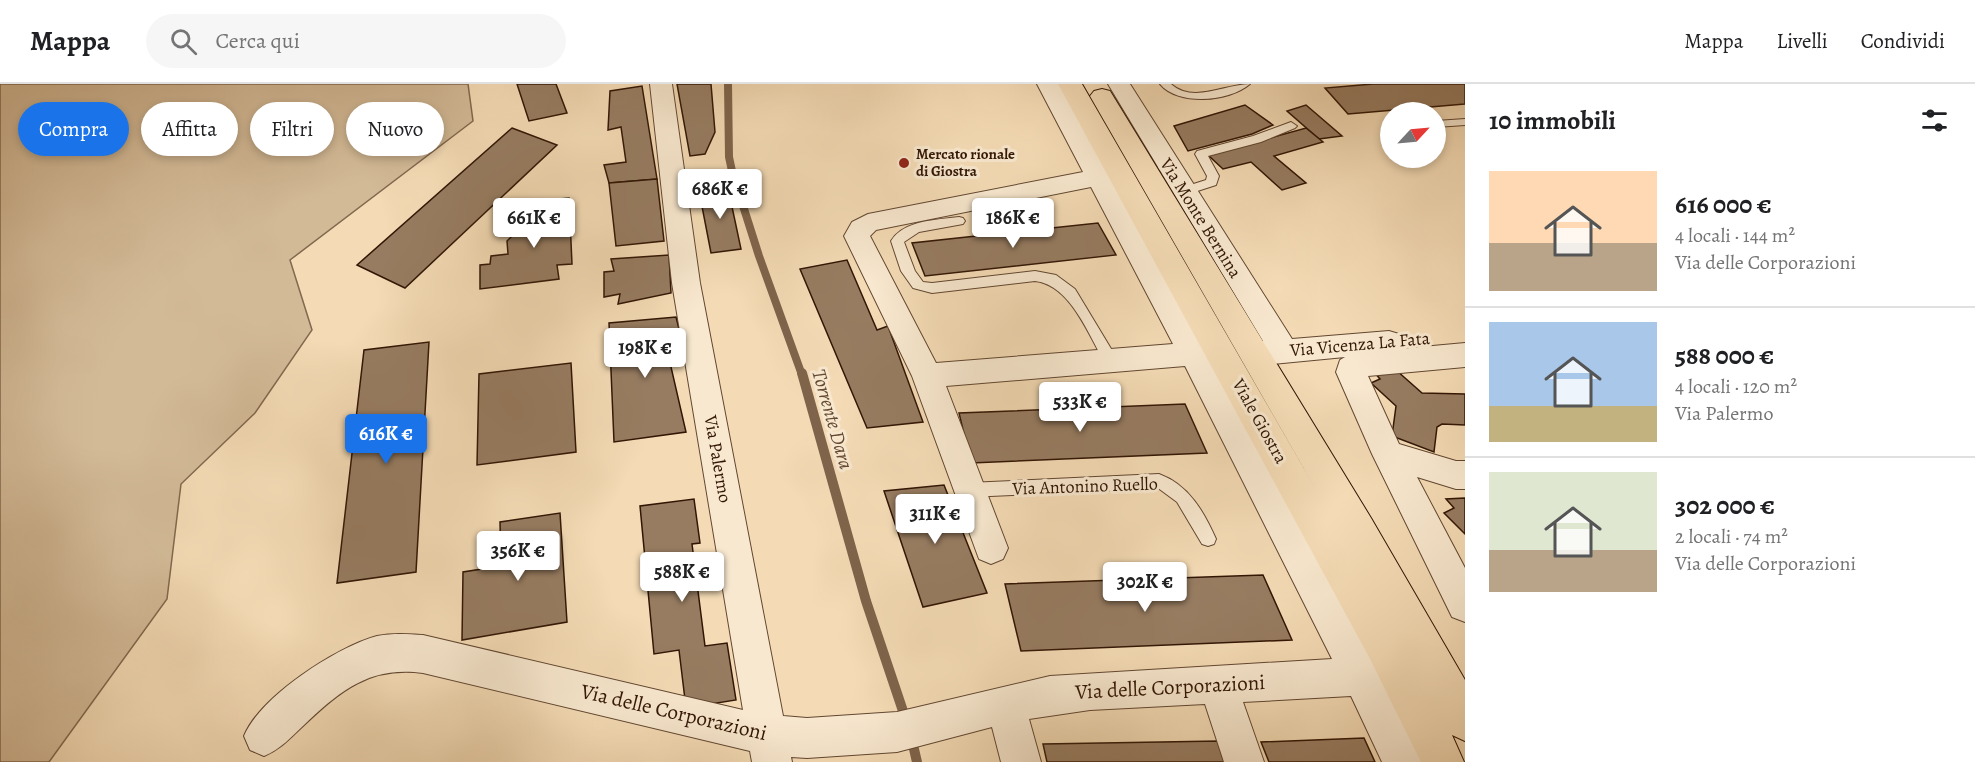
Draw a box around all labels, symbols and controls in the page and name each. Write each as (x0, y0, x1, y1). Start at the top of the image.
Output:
search box (146, 14, 566, 68)
text: Mappa (30, 22, 110, 60)
icon: search (167, 25, 200, 58)
text: Cerca qui (215, 26, 300, 56)
text: Mappa (1684, 27, 1743, 55)
text: Livelli (1776, 27, 1828, 55)
text: Condividi (1861, 27, 1945, 55)
chip: Compra (18, 102, 129, 156)
chip: Affitta (141, 102, 238, 156)
chip: Filtri (250, 102, 334, 156)
chip: Nuovo (346, 102, 444, 156)
north arrow (1380, 102, 1446, 168)
map controls (1380, 102, 1446, 168)
text: 10 immobili (1489, 103, 1616, 138)
icon: filters (1918, 104, 1951, 137)
place label: Mercato rionale di Giostra (916, 144, 1015, 181)
street label: Via Monte Bernina (1154, 153, 1248, 283)
marker: Mercato rionale di Giostra (897, 156, 911, 170)
pin: 686K € (671, 169, 769, 220)
text: 686K € (692, 175, 748, 202)
text: 616 000 € (1675, 187, 1772, 222)
icon: home (1537, 195, 1609, 267)
pin: 661K € (485, 198, 583, 249)
pin: 186K € (964, 198, 1062, 249)
text: 661K € (507, 204, 561, 231)
text: 186K € (986, 204, 1040, 231)
text: 4 locali · 144 m² (1675, 222, 1795, 249)
text: Via delle Corporazioni (1675, 249, 1856, 276)
street label: Via Vicenza La Fata (1288, 326, 1432, 362)
pin: 198K € (596, 328, 694, 379)
text: 198K € (618, 334, 672, 361)
text: 588 000 € (1675, 338, 1774, 373)
icon: home (1537, 346, 1609, 418)
water label: Torrente Dara (805, 366, 860, 472)
street label: Viale Giostra (1226, 373, 1294, 468)
text: 4 locali · 120 m² (1675, 373, 1797, 400)
pin: 533K € (1031, 382, 1129, 433)
text: 533K € (1053, 388, 1107, 415)
text: Via Palermo (1675, 400, 1773, 427)
street label: Via Palermo (698, 412, 738, 505)
pin: 616K € (337, 414, 435, 465)
text: 616K € (359, 420, 413, 447)
street label: Via Antonino Ruello (1011, 471, 1158, 501)
text: 302 000 € (1675, 488, 1775, 523)
pin: 311K € (886, 494, 984, 545)
icon: home (1537, 496, 1609, 568)
text: 311K € (909, 500, 961, 527)
text: 2 locali · 74 m² (1675, 523, 1788, 550)
pin: 356K € (469, 531, 567, 582)
text: 356K € (491, 537, 545, 564)
text: Via delle Corporazioni (1675, 550, 1856, 577)
pin: 588K € (633, 552, 731, 603)
text: 588K € (654, 558, 710, 585)
pin: 302K € (1096, 562, 1194, 613)
text: 302K € (1117, 568, 1173, 595)
street label: Via delle Corporazioni (1073, 668, 1266, 706)
street label: Via delle Corporazioni (577, 677, 770, 747)

